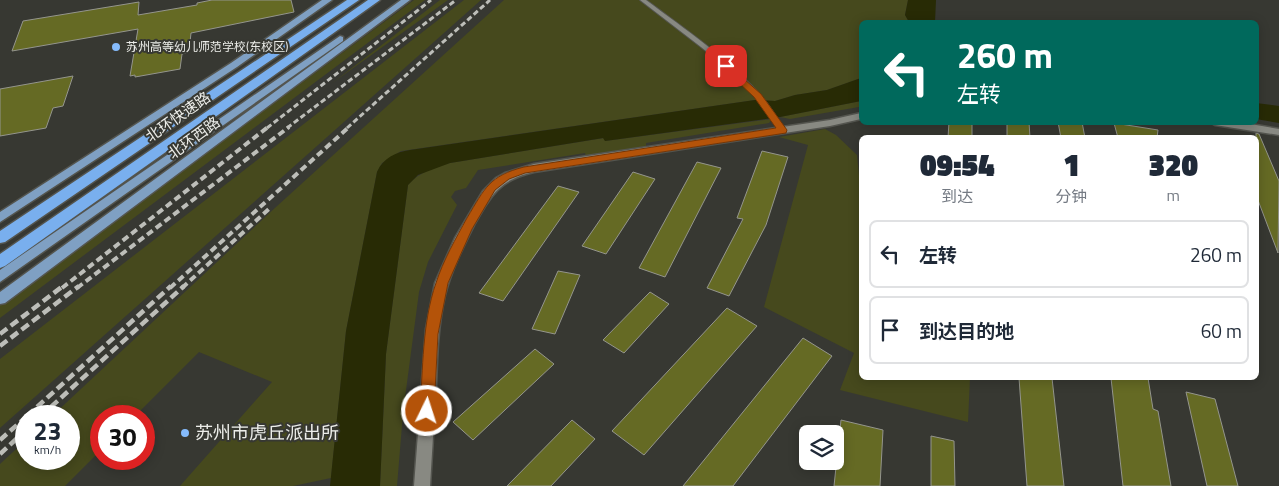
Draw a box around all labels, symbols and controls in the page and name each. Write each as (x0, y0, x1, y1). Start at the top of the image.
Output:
text: 260 m (957, 28, 1053, 82)
place label: 苏州高等幼儿师范学校(东校区) (126, 37, 288, 56)
icon: left (874, 40, 939, 105)
marker: 苏州高等幼儿师范学校(东校区) (110, 41, 122, 53)
pin (705, 45, 747, 87)
icon: arrive (712, 52, 740, 80)
text: 左转 (957, 77, 1001, 111)
street label: 北环快速路 (140, 86, 215, 148)
street label: 北环西路 (163, 111, 225, 165)
text: 09:54 (920, 142, 995, 188)
text: 1 (1063, 142, 1080, 188)
text: 320 (1149, 142, 1198, 188)
text: m (1167, 183, 1180, 207)
text: 到达 (941, 184, 973, 208)
text: 分钟 (1056, 184, 1088, 208)
icon: left (876, 240, 904, 268)
text: 左转 (919, 240, 957, 269)
text: 260 m (1190, 240, 1242, 269)
icon: arrive (876, 316, 904, 344)
text: 到达目的地 (919, 316, 1014, 345)
text: 60 m (1201, 316, 1242, 345)
position arrow (400, 384, 452, 436)
speed limit sign: 30 (90, 405, 155, 470)
text: 23 (33, 412, 62, 450)
place label: 苏州市虎丘派出所 (195, 419, 339, 446)
map controls (799, 425, 844, 470)
button: layers (799, 425, 844, 470)
marker: 苏州市虎丘派出所 (179, 427, 191, 439)
text: km/h (34, 440, 61, 459)

